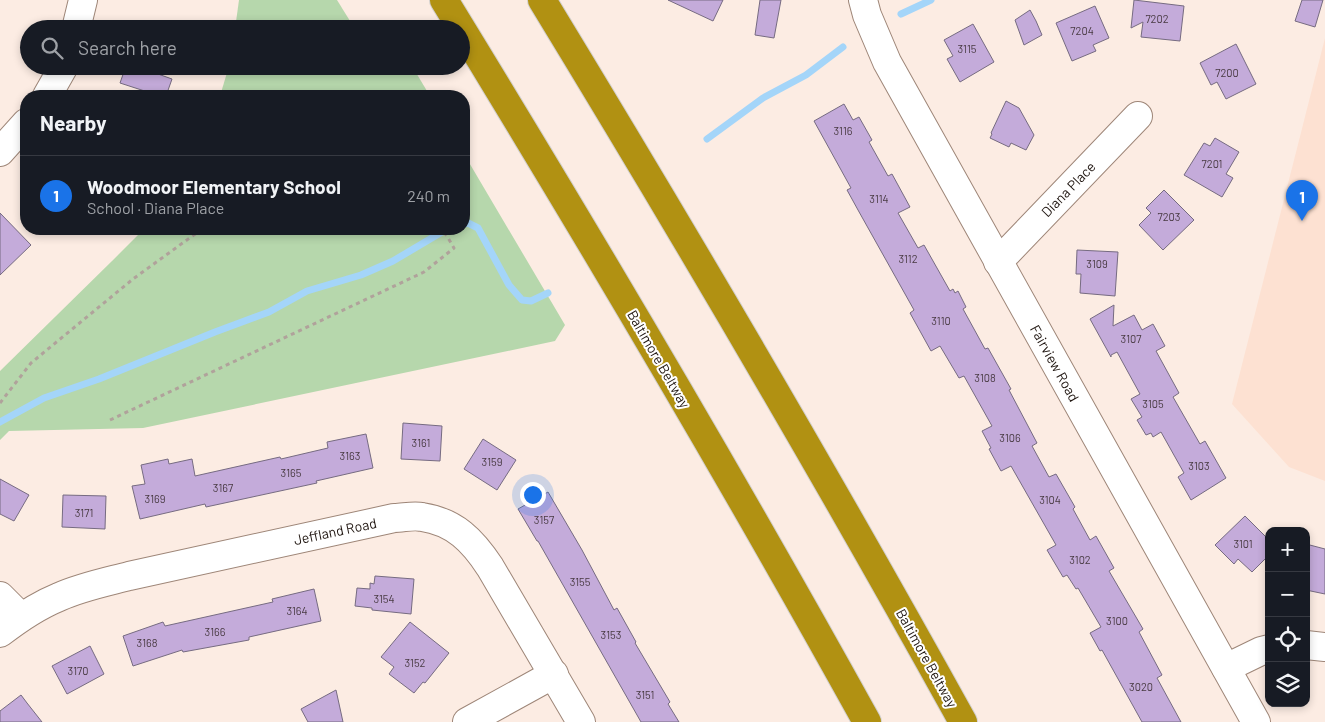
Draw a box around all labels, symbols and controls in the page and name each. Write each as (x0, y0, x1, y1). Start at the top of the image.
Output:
house number: 7202 (1145, 12, 1169, 25)
search box (20, 20, 470, 75)
house number: 7204 (1070, 24, 1094, 37)
icon: search (38, 34, 66, 62)
text: Search here (78, 36, 177, 59)
house number: 3115 (958, 42, 977, 55)
house number: 7200 (1215, 66, 1239, 79)
text: Nearby (40, 110, 106, 135)
house number: 3116 (834, 124, 853, 137)
house number: 7201 (1202, 157, 1222, 170)
street label: Diana Place (1037, 158, 1099, 220)
text: Woodmoor Elementary School (87, 175, 341, 198)
pin: 1 (1286, 180, 1318, 221)
text: 1 (53, 186, 59, 205)
text: 240 m (407, 186, 450, 205)
house number: 3114 (869, 192, 889, 205)
text: School · Diana Place (87, 198, 224, 217)
house number: 7203 (1158, 210, 1180, 223)
house number: 3112 (898, 252, 918, 265)
house number: 3109 (1086, 257, 1108, 270)
street label: Baltimore Beltway (624, 307, 694, 411)
house number: 3110 (931, 314, 951, 327)
street label: Fairview Road (1027, 322, 1083, 404)
house number: 3107 (1121, 332, 1141, 345)
house number: 3108 (974, 371, 996, 384)
house number: 3105 (1142, 397, 1164, 410)
house number: 3106 (999, 431, 1021, 444)
house number: 3161 (412, 436, 430, 449)
house number: 3163 (340, 449, 360, 462)
house number: 3159 (482, 455, 503, 468)
house number: 3103 (1188, 459, 1210, 472)
house number: 3165 (281, 466, 302, 479)
house number: 3167 (213, 481, 233, 494)
your location (520, 482, 546, 508)
house number: 3169 (145, 492, 166, 505)
house number: 3104 (1039, 493, 1061, 506)
house number: 3171 (75, 506, 93, 519)
house number: 3157 (534, 513, 554, 526)
street label: Jeffland Road (292, 514, 378, 548)
map controls (1265, 527, 1310, 707)
button: + (1265, 527, 1310, 572)
house number: 3101 (1233, 537, 1253, 550)
house number: 3102 (1069, 553, 1091, 566)
button: − (1265, 572, 1310, 617)
house number: 3155 (570, 575, 591, 588)
house number: 3154 (373, 592, 395, 605)
house number: 3164 (286, 604, 308, 617)
street label: Baltimore Beltway (893, 606, 961, 711)
house number: 3100 (1106, 614, 1128, 627)
button: locate (1265, 617, 1310, 662)
house number: 3166 (205, 625, 226, 638)
house number: 3153 (601, 628, 621, 641)
house number: 3168 (137, 636, 158, 649)
house number: 3152 (405, 656, 426, 669)
button: layers (1265, 662, 1310, 707)
house number: 3170 (68, 664, 88, 677)
house number: 3020 (1129, 680, 1153, 693)
house number: 3151 (636, 688, 654, 701)

